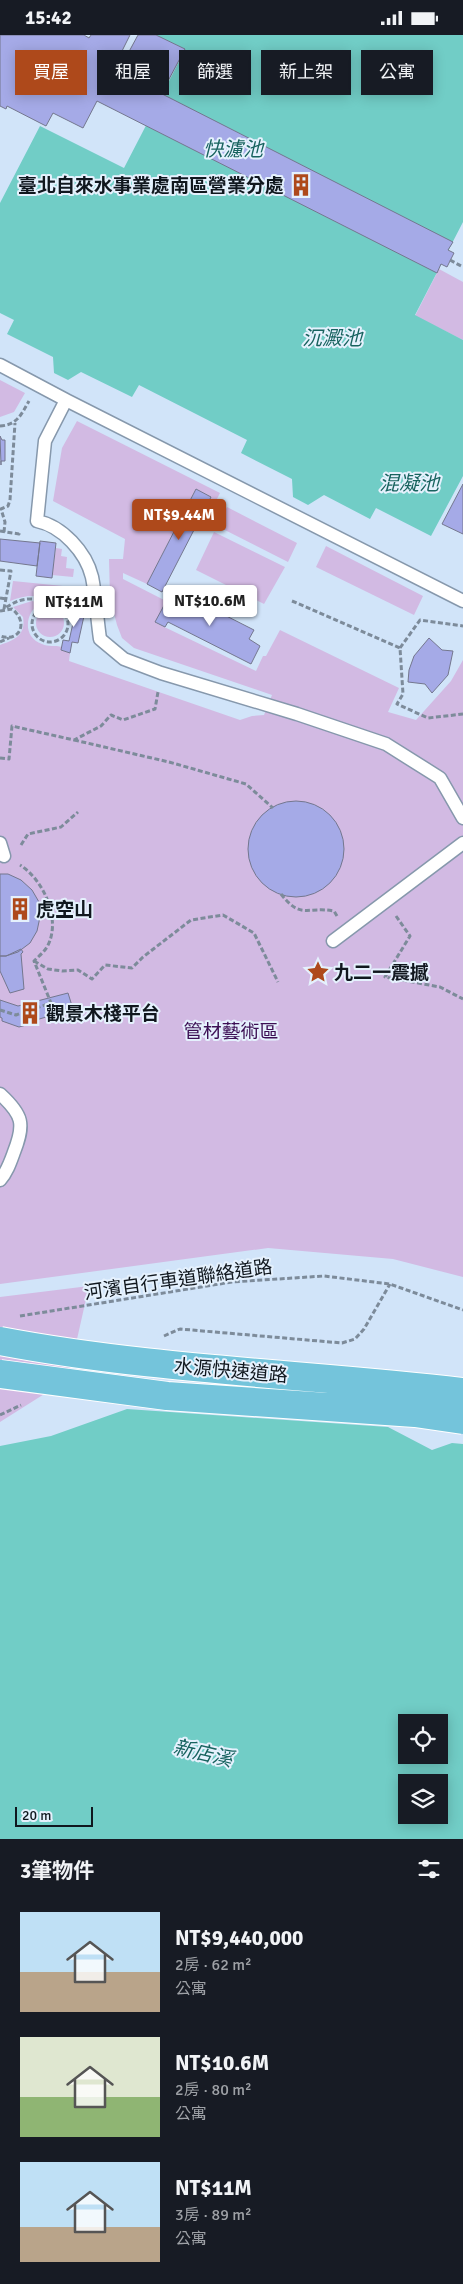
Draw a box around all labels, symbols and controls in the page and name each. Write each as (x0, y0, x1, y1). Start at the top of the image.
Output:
text: 15:42 (25, 6, 72, 30)
chip: 買屋 (15, 50, 87, 95)
chip: 租屋 (97, 50, 169, 95)
chip: 篩選 (179, 50, 251, 95)
chip: 新上架 (261, 50, 351, 95)
chip: 公寓 (361, 50, 433, 95)
water label: 快濾池 (203, 137, 265, 162)
building icon: 臺北自來水事業處南區營業分處 (288, 172, 314, 198)
place label: 臺北自來水事業處南區營業分處 (18, 174, 284, 198)
water label: 沉澱池 (302, 326, 364, 351)
water label: 混凝池 (379, 471, 441, 496)
pin: NT$9.44M (127, 499, 231, 541)
text: NT$9.44M (143, 505, 215, 525)
pin: NT$11M (33, 585, 115, 628)
pin: NT$10.6M (158, 585, 262, 627)
text: NT$10.6M (174, 591, 246, 611)
text: NT$11M (45, 592, 103, 612)
building icon: 虎空山 (7, 896, 33, 922)
place label: 虎空山 (36, 898, 93, 922)
place icon: 九二一震撼 (305, 959, 331, 985)
place label: 九二一震撼 (334, 961, 429, 985)
building icon: 觀景木棧平台 (17, 1000, 43, 1026)
place label: 觀景木棧平台 (46, 1002, 160, 1026)
park label: 管材藝術區 (183, 1020, 279, 1044)
street label: 河濱自行車道聯絡道路 (82, 1255, 274, 1305)
street label: 水源快速道路 (173, 1354, 289, 1388)
map controls (398, 1714, 448, 1824)
button: locate (398, 1714, 448, 1764)
water label: 新店溪 (171, 1735, 238, 1773)
button: layers (398, 1774, 448, 1824)
scale bar (15, 1804, 92, 1827)
text: 20 m (22, 1807, 51, 1824)
icon: filters (415, 1855, 443, 1883)
text: 3筆物件 (20, 1858, 94, 1884)
text: NT$9,440,000 (175, 1925, 303, 1951)
icon: home (60, 1932, 120, 1992)
text: 2房 · 62 m² (175, 1955, 252, 1975)
text: 公寓 (175, 1979, 207, 1999)
text: NT$10.6M (175, 2050, 269, 2076)
icon: home (60, 2057, 120, 2117)
text: 2房 · 80 m² (175, 2080, 252, 2100)
text: 公寓 (175, 2104, 207, 2124)
text: NT$11M (175, 2175, 252, 2201)
icon: home (60, 2182, 120, 2242)
text: 3房 · 89 m² (175, 2205, 252, 2225)
text: 公寓 (175, 2229, 207, 2249)

